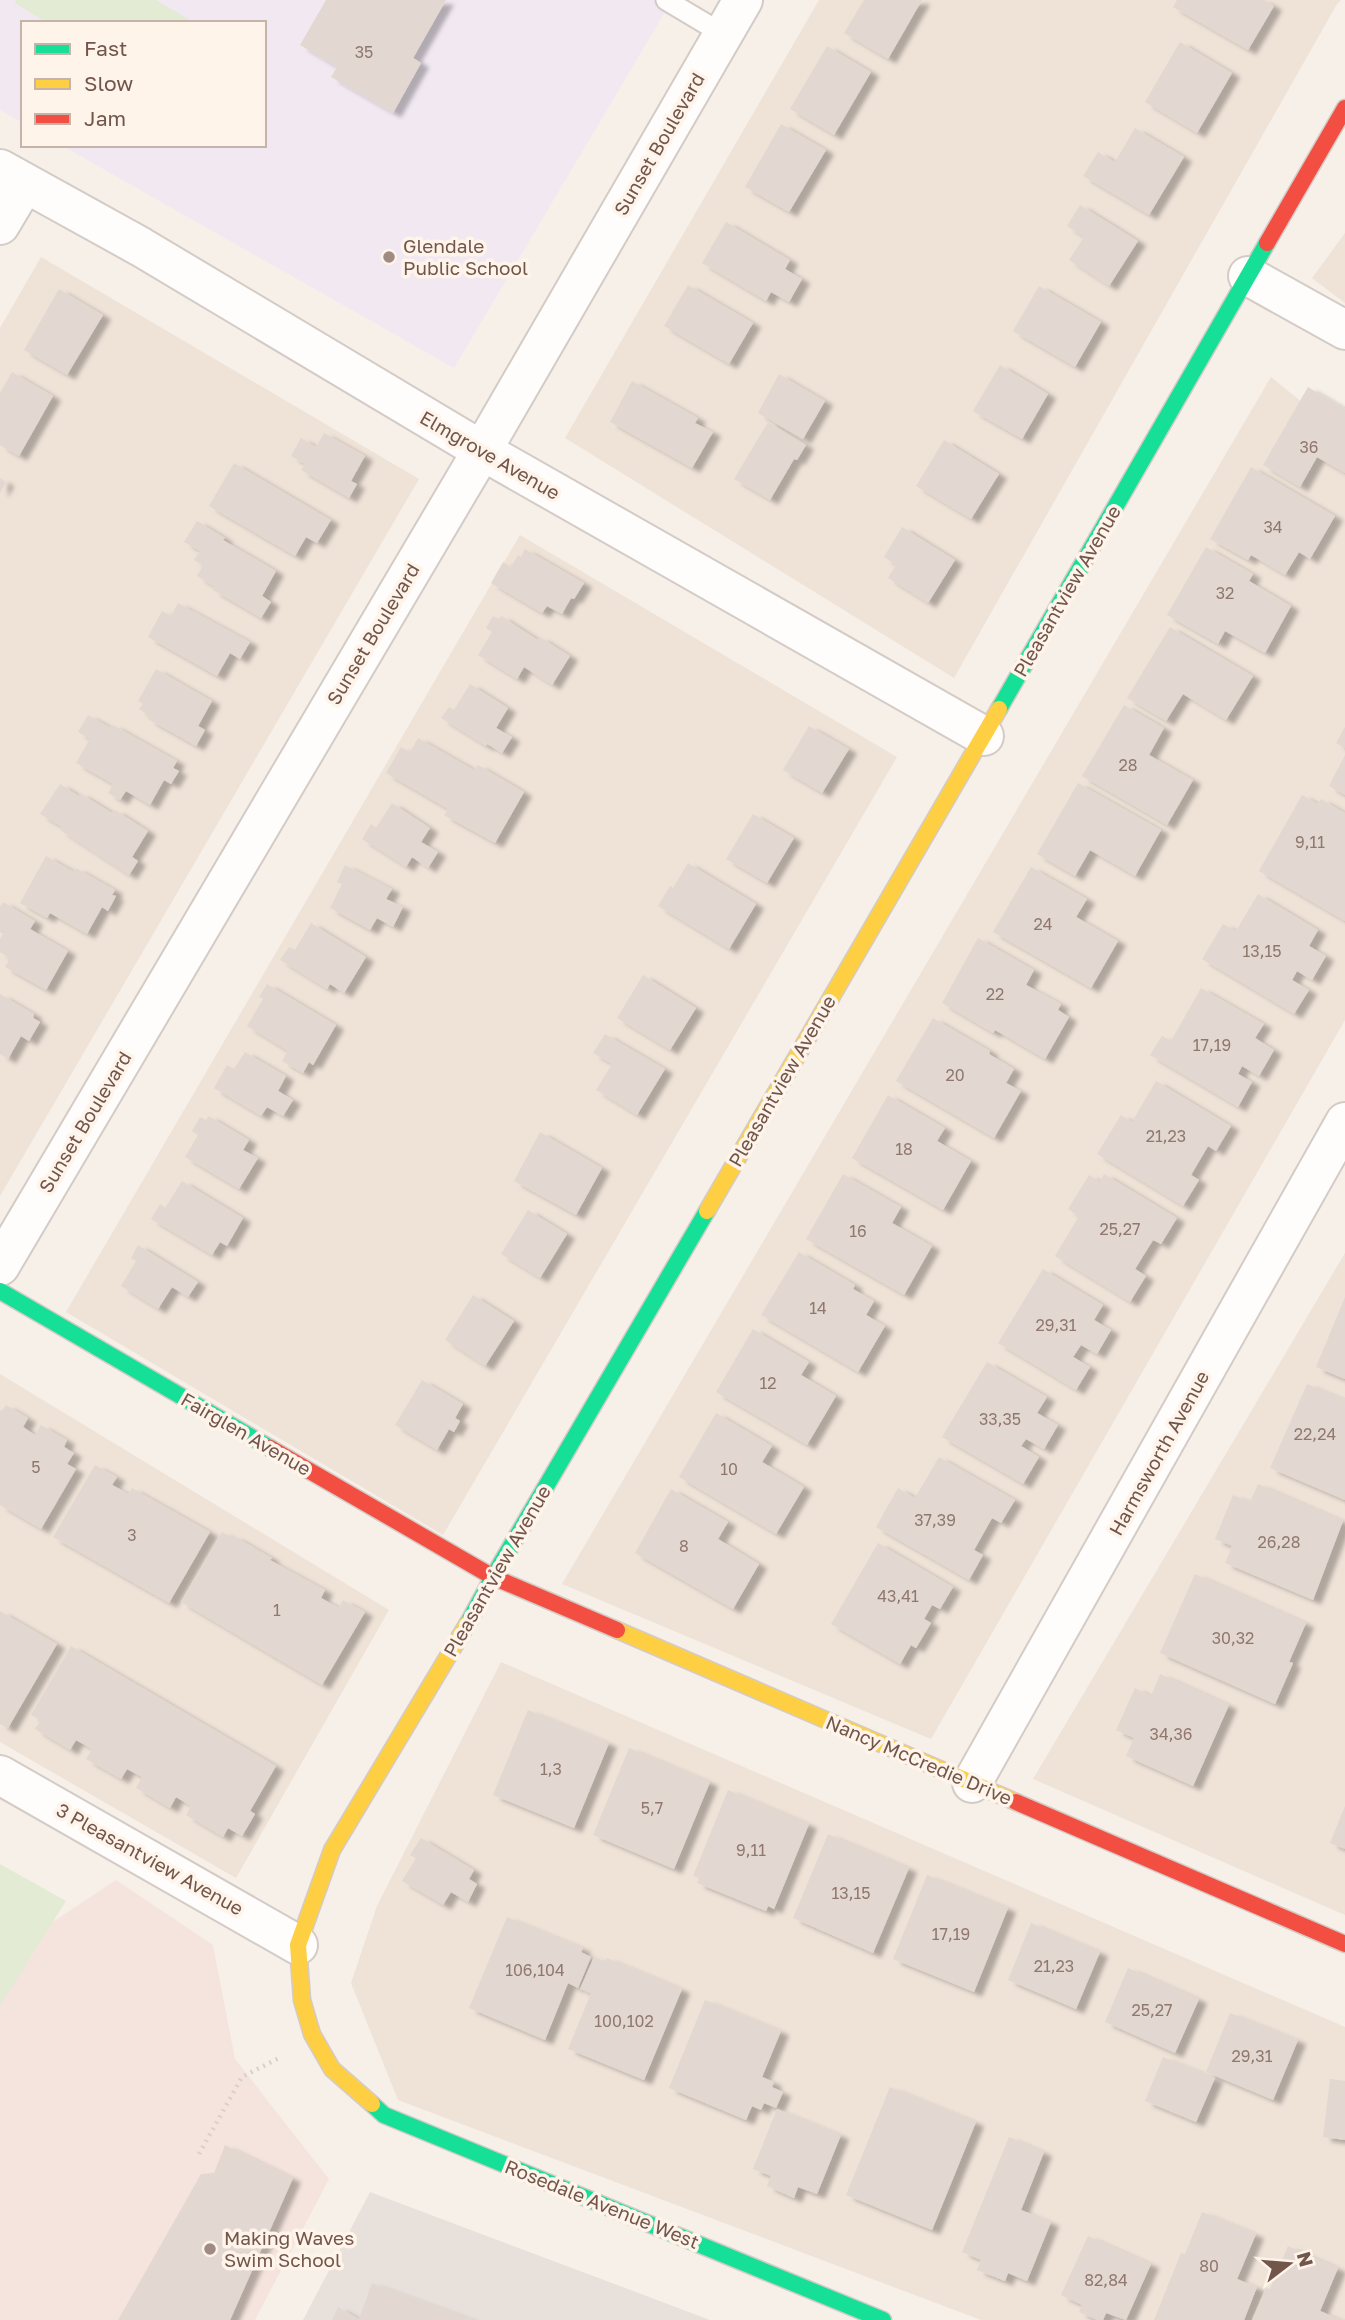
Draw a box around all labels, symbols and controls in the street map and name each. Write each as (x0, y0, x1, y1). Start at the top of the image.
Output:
legend (21, 21, 266, 147)
text: Fast (84, 35, 127, 61)
house number: 35 (355, 42, 373, 62)
street label: Sunset Boulevard (608, 68, 709, 219)
text: Slow (84, 70, 133, 96)
text: Jam (84, 105, 126, 131)
place label: Glendale Public School (403, 234, 528, 279)
marker: Glendale Public School (381, 249, 397, 265)
street label: Elmgrove Avenue (416, 405, 564, 504)
house number: 36 (1299, 437, 1319, 457)
street label: Pleasantview Avenue (1008, 501, 1125, 681)
house number: 34 (1263, 517, 1283, 537)
street label: Sunset Boulevard (321, 559, 424, 709)
house number: 32 (1216, 583, 1234, 603)
house number: 28 (1118, 755, 1138, 775)
house number: 9,11 (1295, 832, 1325, 852)
house number: 24 (1033, 914, 1053, 934)
house number: 13,15 (1243, 941, 1281, 961)
house number: 22 (986, 984, 1004, 1004)
street label: Pleasantview Avenue (723, 991, 840, 1171)
house number: 17,19 (1193, 1035, 1231, 1055)
street label: Sunset Boulevard (33, 1047, 136, 1197)
house number: 20 (945, 1065, 965, 1085)
house number: 21,23 (1146, 1126, 1186, 1146)
house number: 18 (895, 1139, 913, 1159)
house number: 25,27 (1099, 1219, 1141, 1239)
house number: 16 (849, 1221, 867, 1241)
house number: 14 (809, 1298, 827, 1318)
house number: 29,31 (1036, 1315, 1077, 1335)
street label: Harmsworth Avenue (1104, 1366, 1213, 1539)
house number: 12 (759, 1373, 777, 1393)
street label: Fairglen Avenue (177, 1387, 315, 1480)
house number: 33,35 (979, 1409, 1021, 1429)
house number: 22,24 (1294, 1424, 1336, 1444)
house number: 5 (31, 1457, 41, 1477)
house number: 10 (720, 1459, 738, 1479)
street label: Pleasantview Avenue (438, 1481, 555, 1661)
house number: 37,39 (914, 1510, 956, 1530)
house number: 3 (127, 1525, 137, 1545)
house number: 26,28 (1258, 1532, 1300, 1552)
house number: 8 (679, 1536, 689, 1556)
house number: 43,41 (877, 1586, 919, 1606)
house number: 1 (273, 1600, 281, 1620)
house number: 30,32 (1212, 1628, 1254, 1648)
street label: Nancy McCredie Drive (823, 1710, 1016, 1809)
house number: 34,36 (1150, 1724, 1192, 1744)
house number: 1,3 (540, 1759, 562, 1779)
street label: 3 Pleasantview Avenue (53, 1798, 248, 1920)
house number: 5,7 (641, 1798, 663, 1818)
house number: 9,11 (736, 1840, 766, 1860)
house number: 13,15 (832, 1883, 870, 1903)
house number: 17,19 (932, 1924, 970, 1944)
house number: 21,23 (1034, 1956, 1074, 1976)
house number: 106,104 (505, 1960, 565, 1980)
house number: 25,27 (1131, 2000, 1173, 2020)
house number: 100,102 (594, 2011, 654, 2031)
house number: 29,31 (1232, 2046, 1273, 2066)
street label: Rosedale Avenue West (502, 2154, 703, 2253)
place label: Making Waves Swim School (224, 2226, 354, 2271)
north arrow (1254, 2229, 1324, 2299)
marker: Making Waves Swim School (202, 2241, 218, 2257)
text: N (1293, 2249, 1319, 2269)
house number: 80 (1199, 2256, 1219, 2276)
house number: 82,84 (1084, 2270, 1128, 2290)

